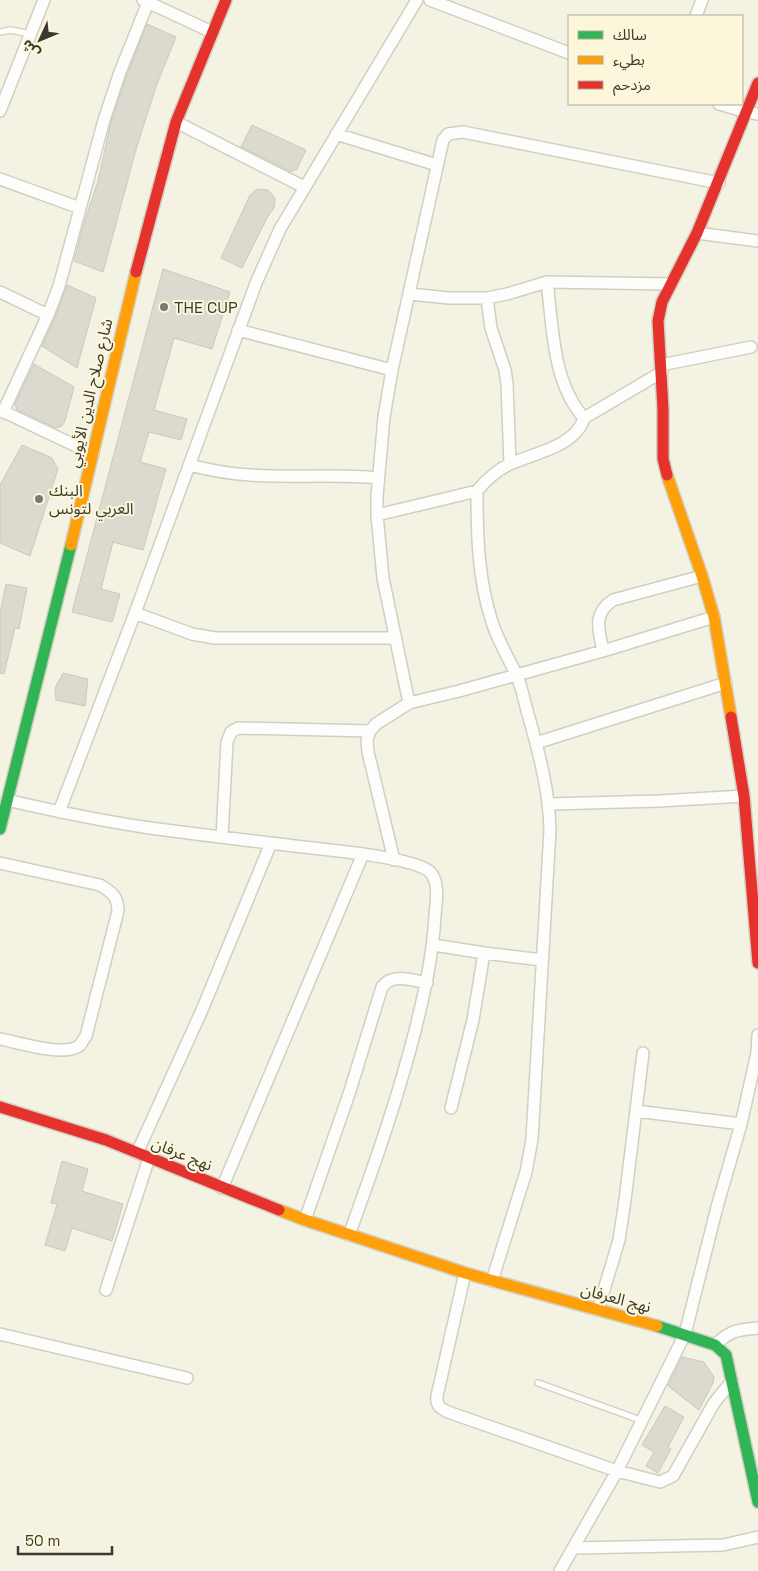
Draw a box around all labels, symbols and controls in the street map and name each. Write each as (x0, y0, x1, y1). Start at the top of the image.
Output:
north arrow (15, 15, 65, 65)
legend (568, 15, 743, 105)
text: سالك (613, 25, 647, 44)
text: ش (18, 36, 44, 62)
text: بطيء (613, 50, 645, 71)
text: مزدحم (613, 75, 651, 96)
place label: THE CUP (174, 297, 238, 318)
marker: THE CUP (158, 301, 170, 313)
street label: شارع صلاح الدين الأيوبي (63, 316, 119, 470)
place label: البنك العربي لتونس (49, 480, 134, 520)
marker: البنك العربي لتونس (33, 493, 45, 505)
street label: نهج عرفان (148, 1132, 215, 1178)
street label: نهج العرفان (578, 1279, 653, 1319)
scale bar (18, 1524, 111, 1556)
text: 50 m (25, 1531, 60, 1550)

